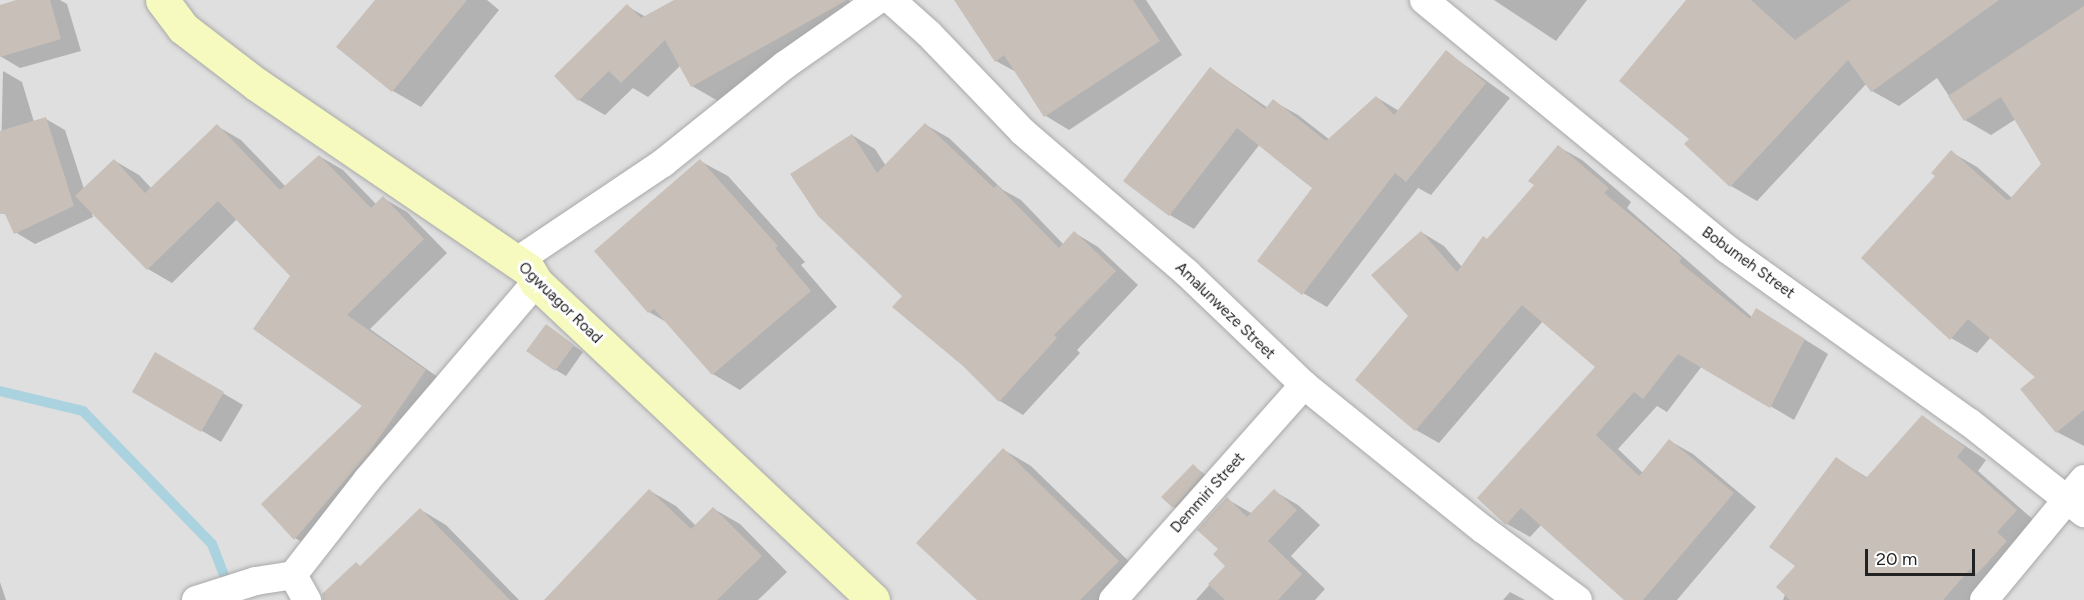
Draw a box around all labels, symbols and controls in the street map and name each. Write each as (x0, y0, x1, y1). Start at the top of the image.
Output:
street label: Bobumeh Street (1698, 223, 1798, 303)
street label: Ogwuagor Road (515, 259, 605, 347)
street label: Amalunweze Street (1171, 259, 1279, 363)
street label: Demmiri Street (1167, 449, 1249, 537)
scale bar (1868, 537, 1978, 575)
text: 20 m (1876, 548, 1917, 570)

